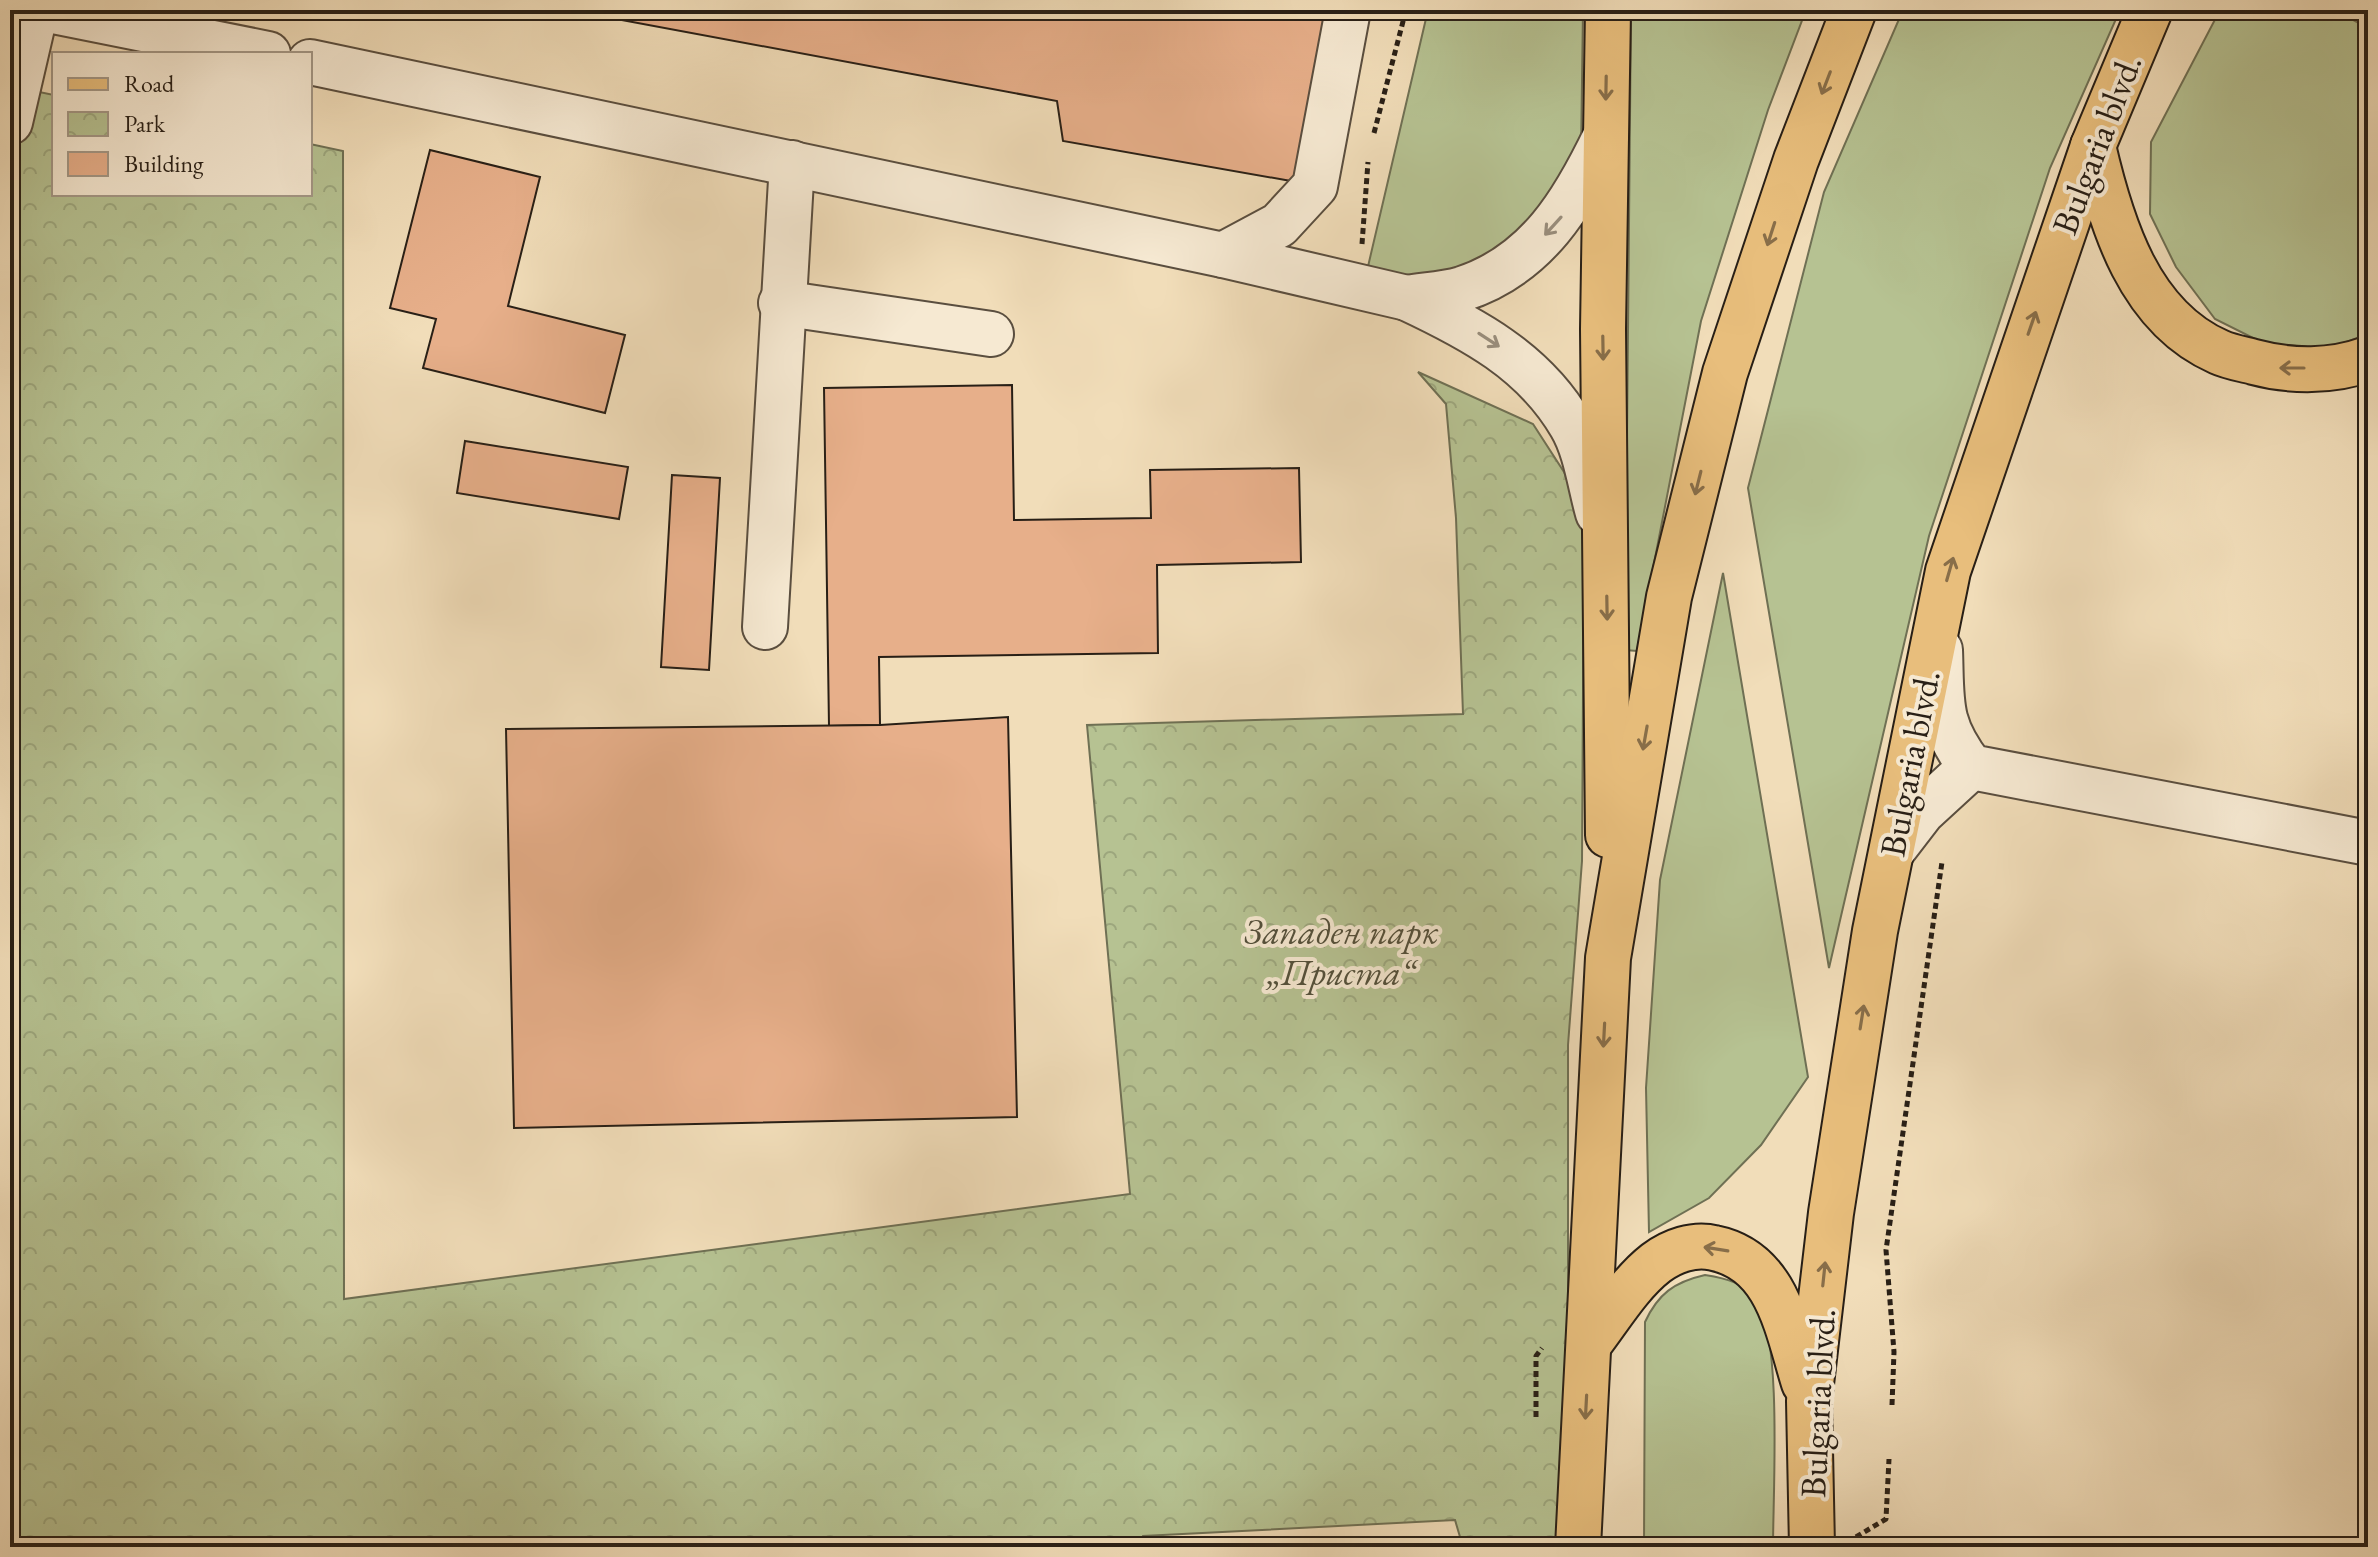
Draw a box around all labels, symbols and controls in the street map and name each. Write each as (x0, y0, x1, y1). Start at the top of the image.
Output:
street label: Bulgaria blvd. (2041, 47, 2152, 241)
legend (52, 52, 312, 196)
text: Road (124, 68, 175, 99)
one-way arrow (1818, 70, 1832, 95)
one-way arrow (1599, 74, 1614, 101)
text: Park (124, 108, 166, 139)
text: Building (124, 148, 204, 179)
one-way arrow (1544, 216, 1562, 236)
one-way arrow (1763, 221, 1778, 246)
one-way arrow (2025, 310, 2040, 335)
one-way arrow (1477, 333, 1500, 349)
one-way arrow (1595, 334, 1611, 361)
one-way arrow (2279, 360, 2306, 376)
one-way arrow (1689, 470, 1704, 496)
one-way arrow (1943, 557, 1958, 583)
one-way arrow (1599, 594, 1615, 621)
street label: Bulgaria blvd. (1868, 666, 1951, 860)
one-way arrow (1637, 725, 1652, 750)
park label: Западен парк „Приста“ (1244, 908, 1439, 996)
one-way arrow (1855, 1005, 1870, 1030)
one-way arrow (1596, 1021, 1611, 1048)
one-way arrow (1704, 1241, 1730, 1256)
one-way arrow (1816, 1261, 1831, 1288)
street label: Bulgaria blvd. (1789, 1307, 1846, 1499)
one-way arrow (1578, 1393, 1593, 1420)

